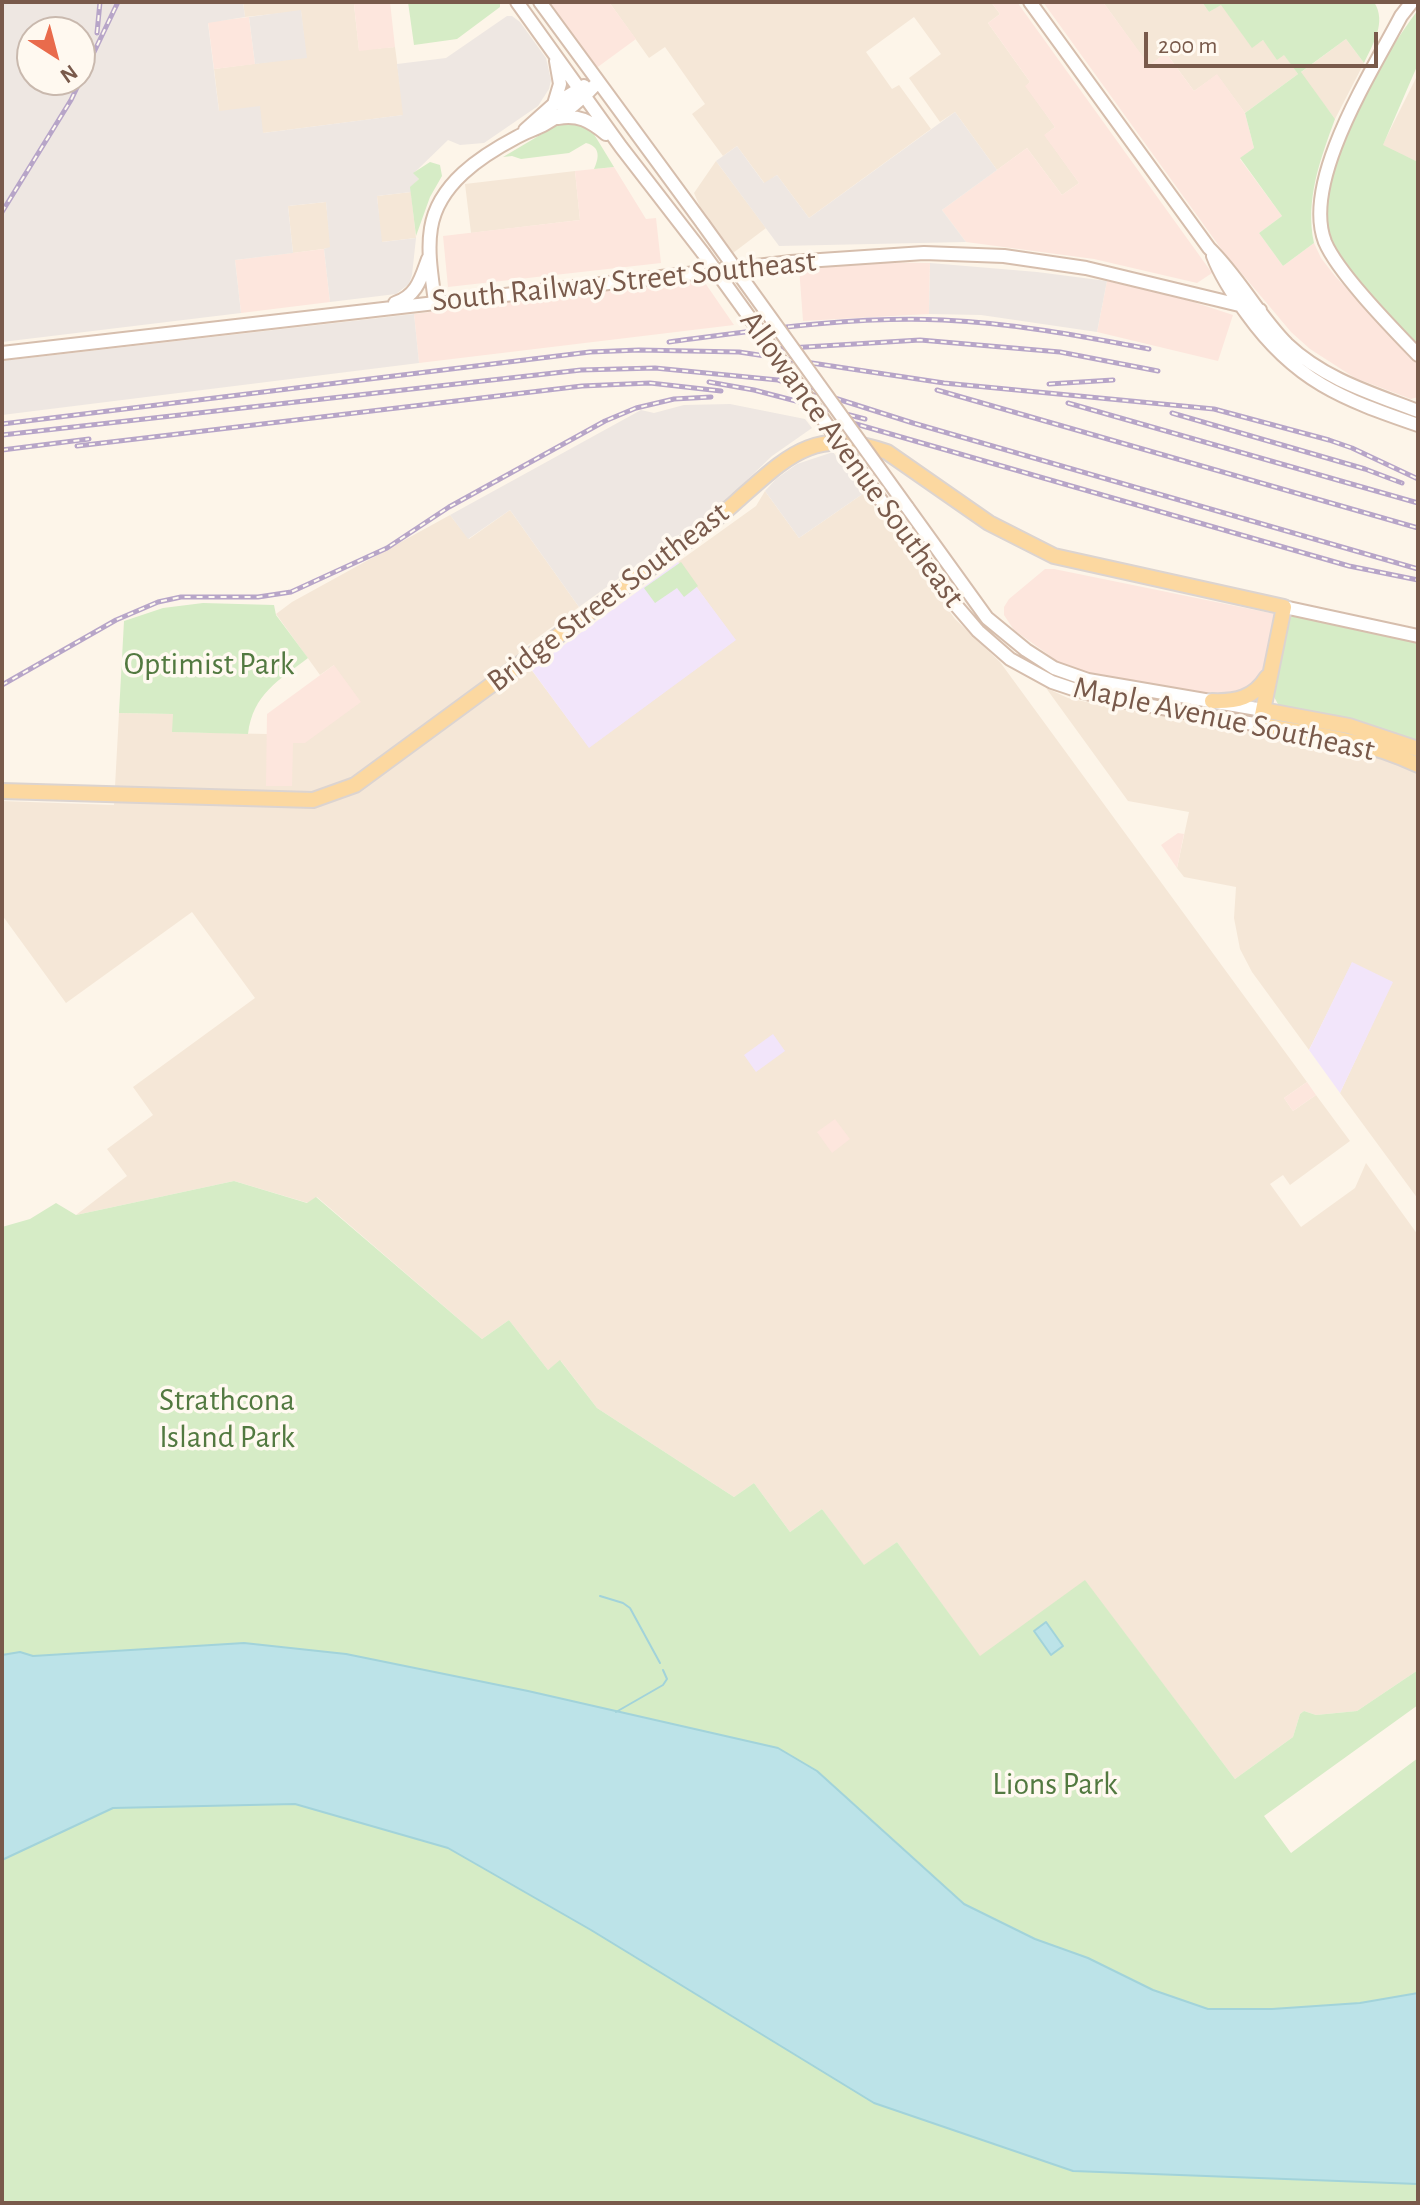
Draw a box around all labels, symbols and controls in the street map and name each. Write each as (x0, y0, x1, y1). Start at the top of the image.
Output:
north arrow (16, 16, 96, 96)
scale bar (1148, 16, 1382, 66)
text: 200 m (1158, 34, 1217, 58)
text: N (56, 60, 82, 87)
street label: South Railway Street Southeast (430, 242, 818, 320)
street label: Allowance Avenue Southeast (731, 303, 973, 615)
street label: Bridge Street Southeast (480, 494, 736, 700)
park label: Optimist Park (124, 645, 294, 683)
street label: Maple Avenue Southeast (1070, 668, 1378, 770)
park label: Strathcona Island Park (159, 1381, 295, 1456)
park label: Lions Park (992, 1765, 1118, 1803)

